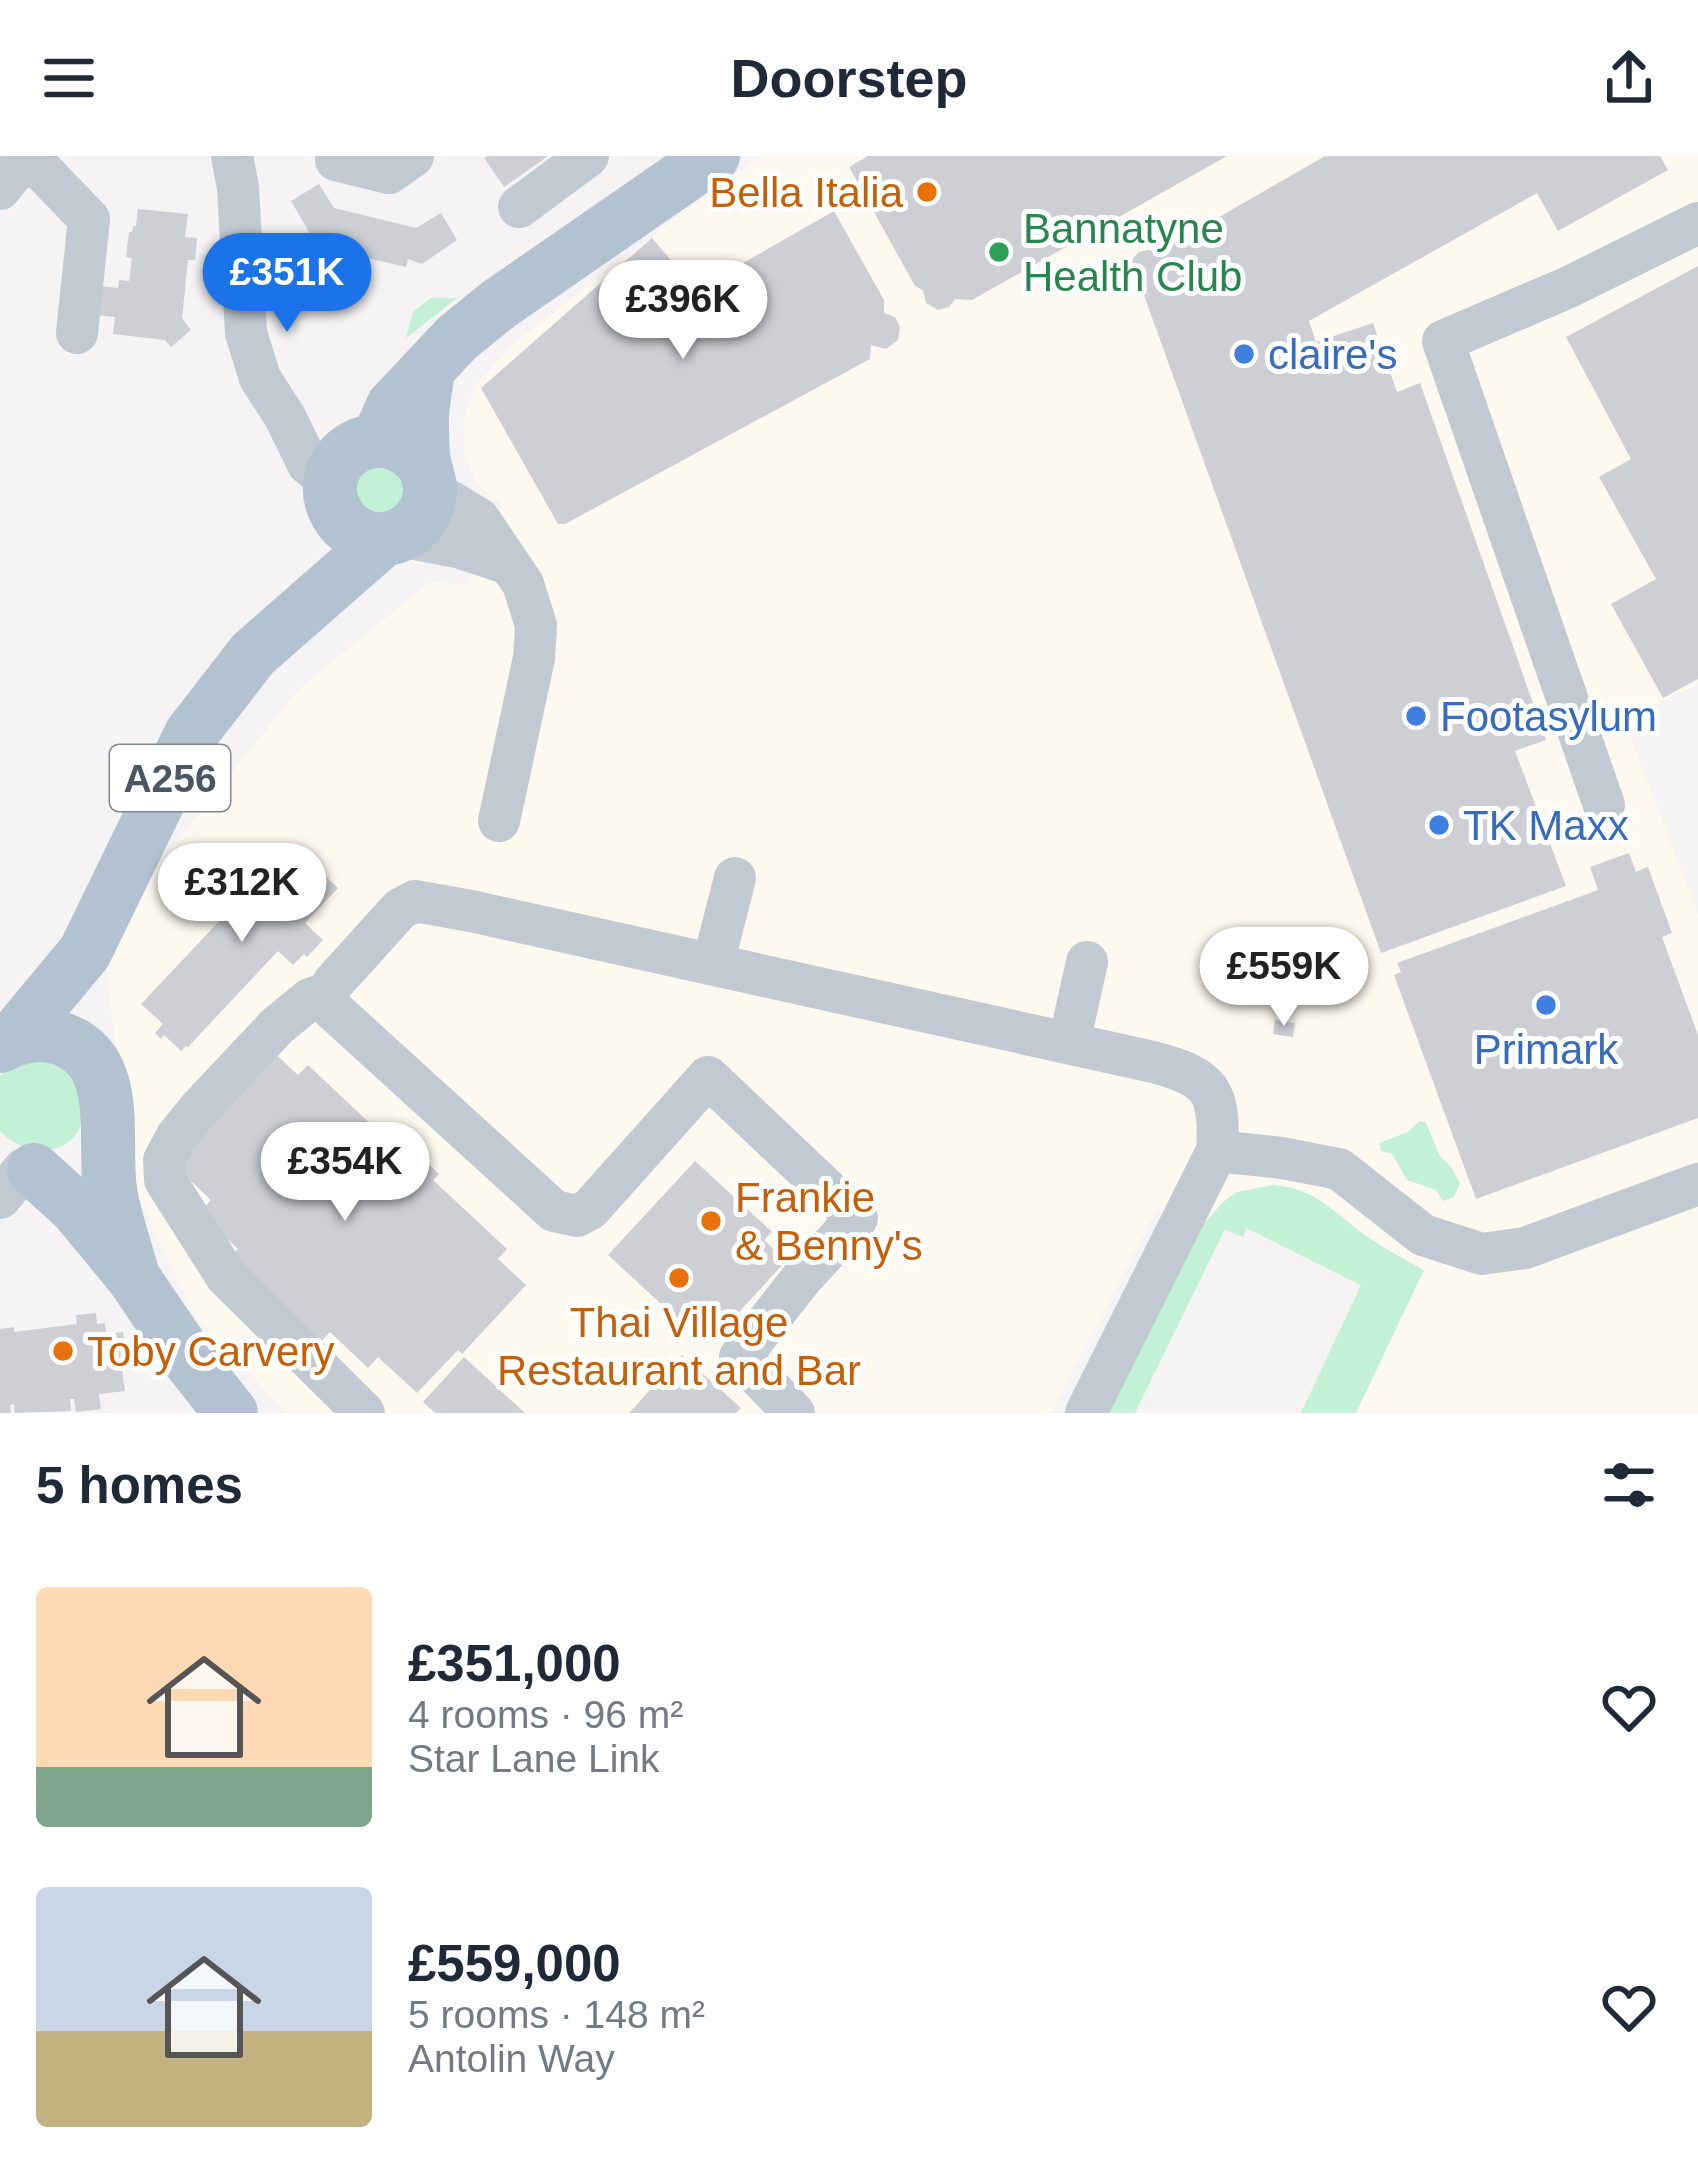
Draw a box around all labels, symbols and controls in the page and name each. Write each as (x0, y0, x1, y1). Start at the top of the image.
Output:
icon: menu (36, 45, 102, 111)
icon: share (1596, 45, 1662, 111)
text: Doorstep (730, 48, 968, 108)
place label: Bella Italia (709, 169, 904, 216)
marker: Bella Italia (914, 179, 940, 205)
place label: Bannatyne Health Club (1023, 205, 1242, 300)
pin: £351K (203, 233, 371, 335)
marker: Bannatyne Health Club (986, 239, 1012, 265)
text: £351K (230, 250, 344, 293)
pin: £396K (599, 260, 767, 362)
text: £396K (626, 277, 740, 320)
place label: claire's (1268, 331, 1397, 378)
marker: claire's (1231, 341, 1257, 367)
place label: Footasylum (1440, 693, 1657, 740)
marker: Footasylum (1403, 703, 1429, 729)
road number: A256 (110, 745, 230, 811)
place label: TK Maxx (1463, 802, 1629, 849)
marker: TK Maxx (1426, 812, 1452, 838)
pin: £312K (158, 843, 326, 945)
text: £312K (185, 860, 299, 903)
pin: £559K (1200, 927, 1368, 1029)
text: £559K (1227, 944, 1341, 987)
marker: Primark (1533, 992, 1559, 1018)
place label: Primark (1474, 1026, 1619, 1073)
pin: £354K (261, 1122, 429, 1224)
text: £354K (288, 1139, 402, 1182)
place label: Frankie & Benny's (735, 1174, 923, 1269)
marker: Frankie & Benny's (698, 1208, 724, 1234)
marker: Thai Village Restaurant and Bar (666, 1265, 692, 1291)
place label: Thai Village Restaurant and Bar (497, 1299, 861, 1394)
place label: Toby Carvery (87, 1328, 334, 1375)
marker: Toby Carvery (50, 1338, 76, 1364)
icon: filters (1596, 1452, 1662, 1518)
text: 5 homes (36, 1457, 243, 1514)
icon: home (132, 1635, 276, 1779)
text: £351,000 (408, 1635, 621, 1692)
icon: heart (1596, 1674, 1662, 1740)
text: 4 rooms · 96 m² (408, 1693, 683, 1736)
text: Star Lane Link (408, 1737, 660, 1780)
icon: home (132, 1935, 276, 2079)
text: £559,000 (408, 1935, 621, 1992)
icon: heart (1596, 1974, 1662, 2040)
text: 5 rooms · 148 m² (408, 1993, 705, 2036)
text: Antolin Way (408, 2037, 615, 2080)

